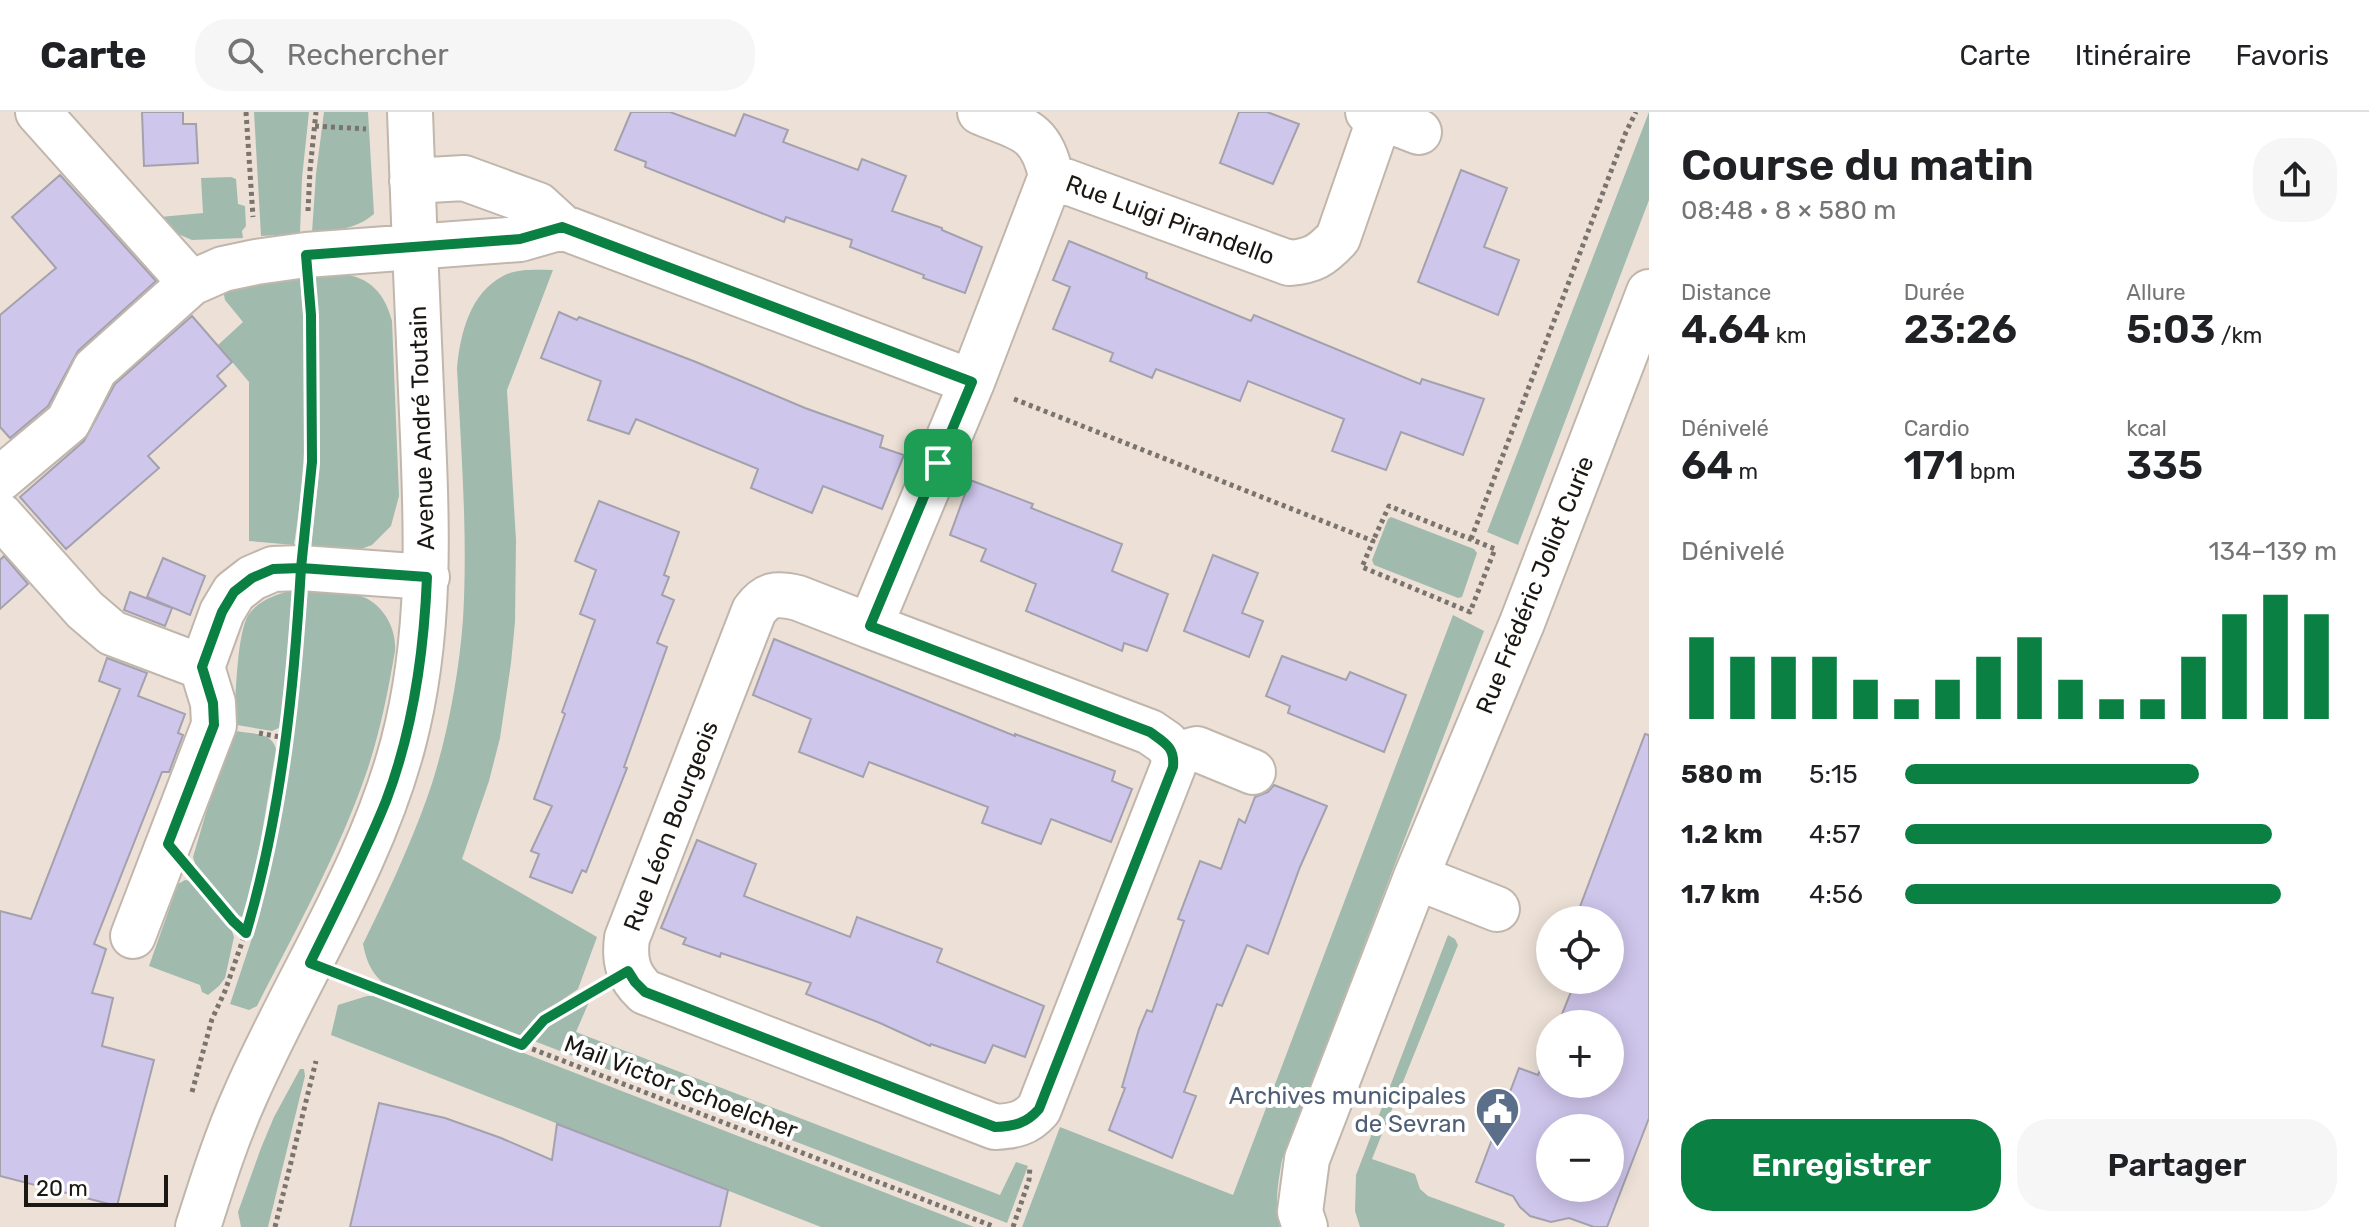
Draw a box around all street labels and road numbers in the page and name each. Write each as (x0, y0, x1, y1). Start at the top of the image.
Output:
street label: Rue Luigi Pirandello (1062, 169, 1278, 271)
street label: Avenue André Toutain (404, 305, 440, 551)
street label: Rue Frédéric Joliot Curie (1470, 452, 1600, 718)
street label: Rue Léon Bourgeois (618, 717, 724, 935)
street label: Mail Victor Schoelcher (560, 1030, 802, 1144)

